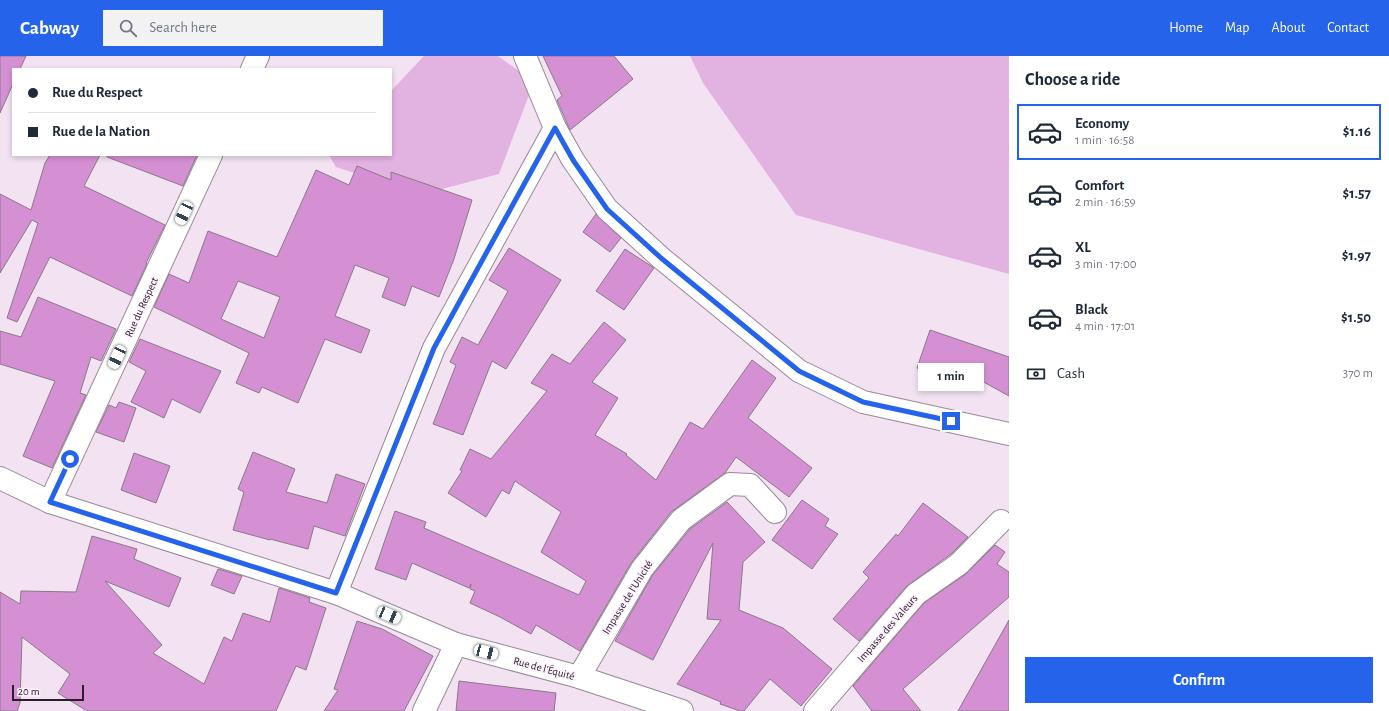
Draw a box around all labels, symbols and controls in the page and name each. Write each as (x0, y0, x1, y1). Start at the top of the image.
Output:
search box (103, 10, 383, 46)
icon: search (117, 17, 139, 39)
text: Cabway (20, 19, 79, 38)
text: Search here (149, 20, 217, 35)
text: Home (1169, 21, 1203, 35)
text: Map (1225, 21, 1249, 35)
text: About (1271, 21, 1305, 35)
text: Contact (1327, 21, 1369, 35)
text: Choose a ride (1025, 71, 1120, 89)
text: Rue du Respect (52, 85, 143, 100)
icon: car (1027, 114, 1063, 150)
text: Economy (1075, 116, 1129, 131)
text: Rue de la Nation (52, 124, 150, 139)
text: $1.16 (1343, 124, 1371, 139)
text: 1 min · 16:58 (1075, 134, 1134, 147)
icon: car (1027, 176, 1063, 212)
text: Comfort (1075, 178, 1124, 193)
text: $1.57 (1342, 186, 1371, 201)
text: 2 min · 16:59 (1075, 196, 1136, 209)
car (173, 200, 195, 226)
icon: car (1027, 238, 1063, 274)
text: XL (1075, 240, 1091, 255)
text: $1.97 (1342, 248, 1371, 263)
text: 3 min · 17:00 (1075, 258, 1137, 271)
street label: Rue du Respect (123, 275, 160, 339)
icon: car (1027, 300, 1063, 336)
text: Black (1075, 302, 1108, 317)
text: $1.50 (1341, 310, 1371, 325)
text: 4 min · 17:01 (1075, 320, 1135, 333)
car (106, 344, 128, 370)
callout: 1 min (918, 363, 984, 391)
icon: cash (1025, 363, 1047, 385)
text: Cash (1057, 366, 1085, 381)
text: 370 m (1343, 367, 1373, 380)
text: 1 min (937, 370, 965, 383)
route end (942, 412, 960, 430)
route start (61, 450, 79, 468)
street label: Impasse de l'Unicité (600, 558, 655, 636)
street label: Impasse des Valeurs (855, 592, 920, 664)
car (376, 605, 402, 625)
car (473, 643, 499, 661)
street label: Rue de l'Équité (512, 654, 576, 682)
button: Confirm (1025, 657, 1373, 703)
scale bar (12, 683, 84, 702)
text: 20 m (18, 686, 39, 697)

